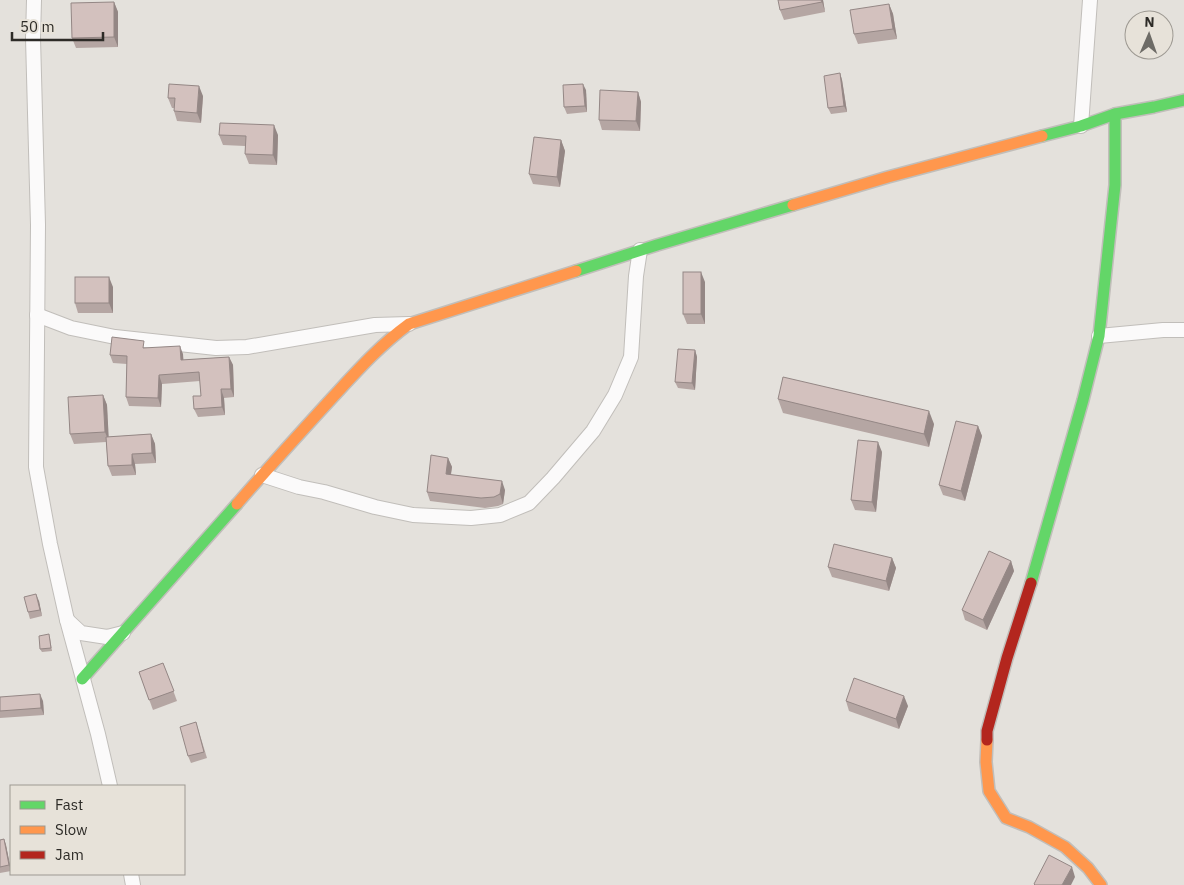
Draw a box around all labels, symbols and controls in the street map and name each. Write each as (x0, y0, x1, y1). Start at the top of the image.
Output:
scale bar (12, 10, 104, 42)
north arrow (1124, 10, 1174, 60)
text: N (1144, 13, 1155, 31)
text: 50 m (20, 17, 55, 36)
legend (10, 785, 185, 875)
text: Fast (55, 795, 83, 814)
text: Slow (55, 820, 88, 839)
text: Jam (55, 845, 84, 864)

